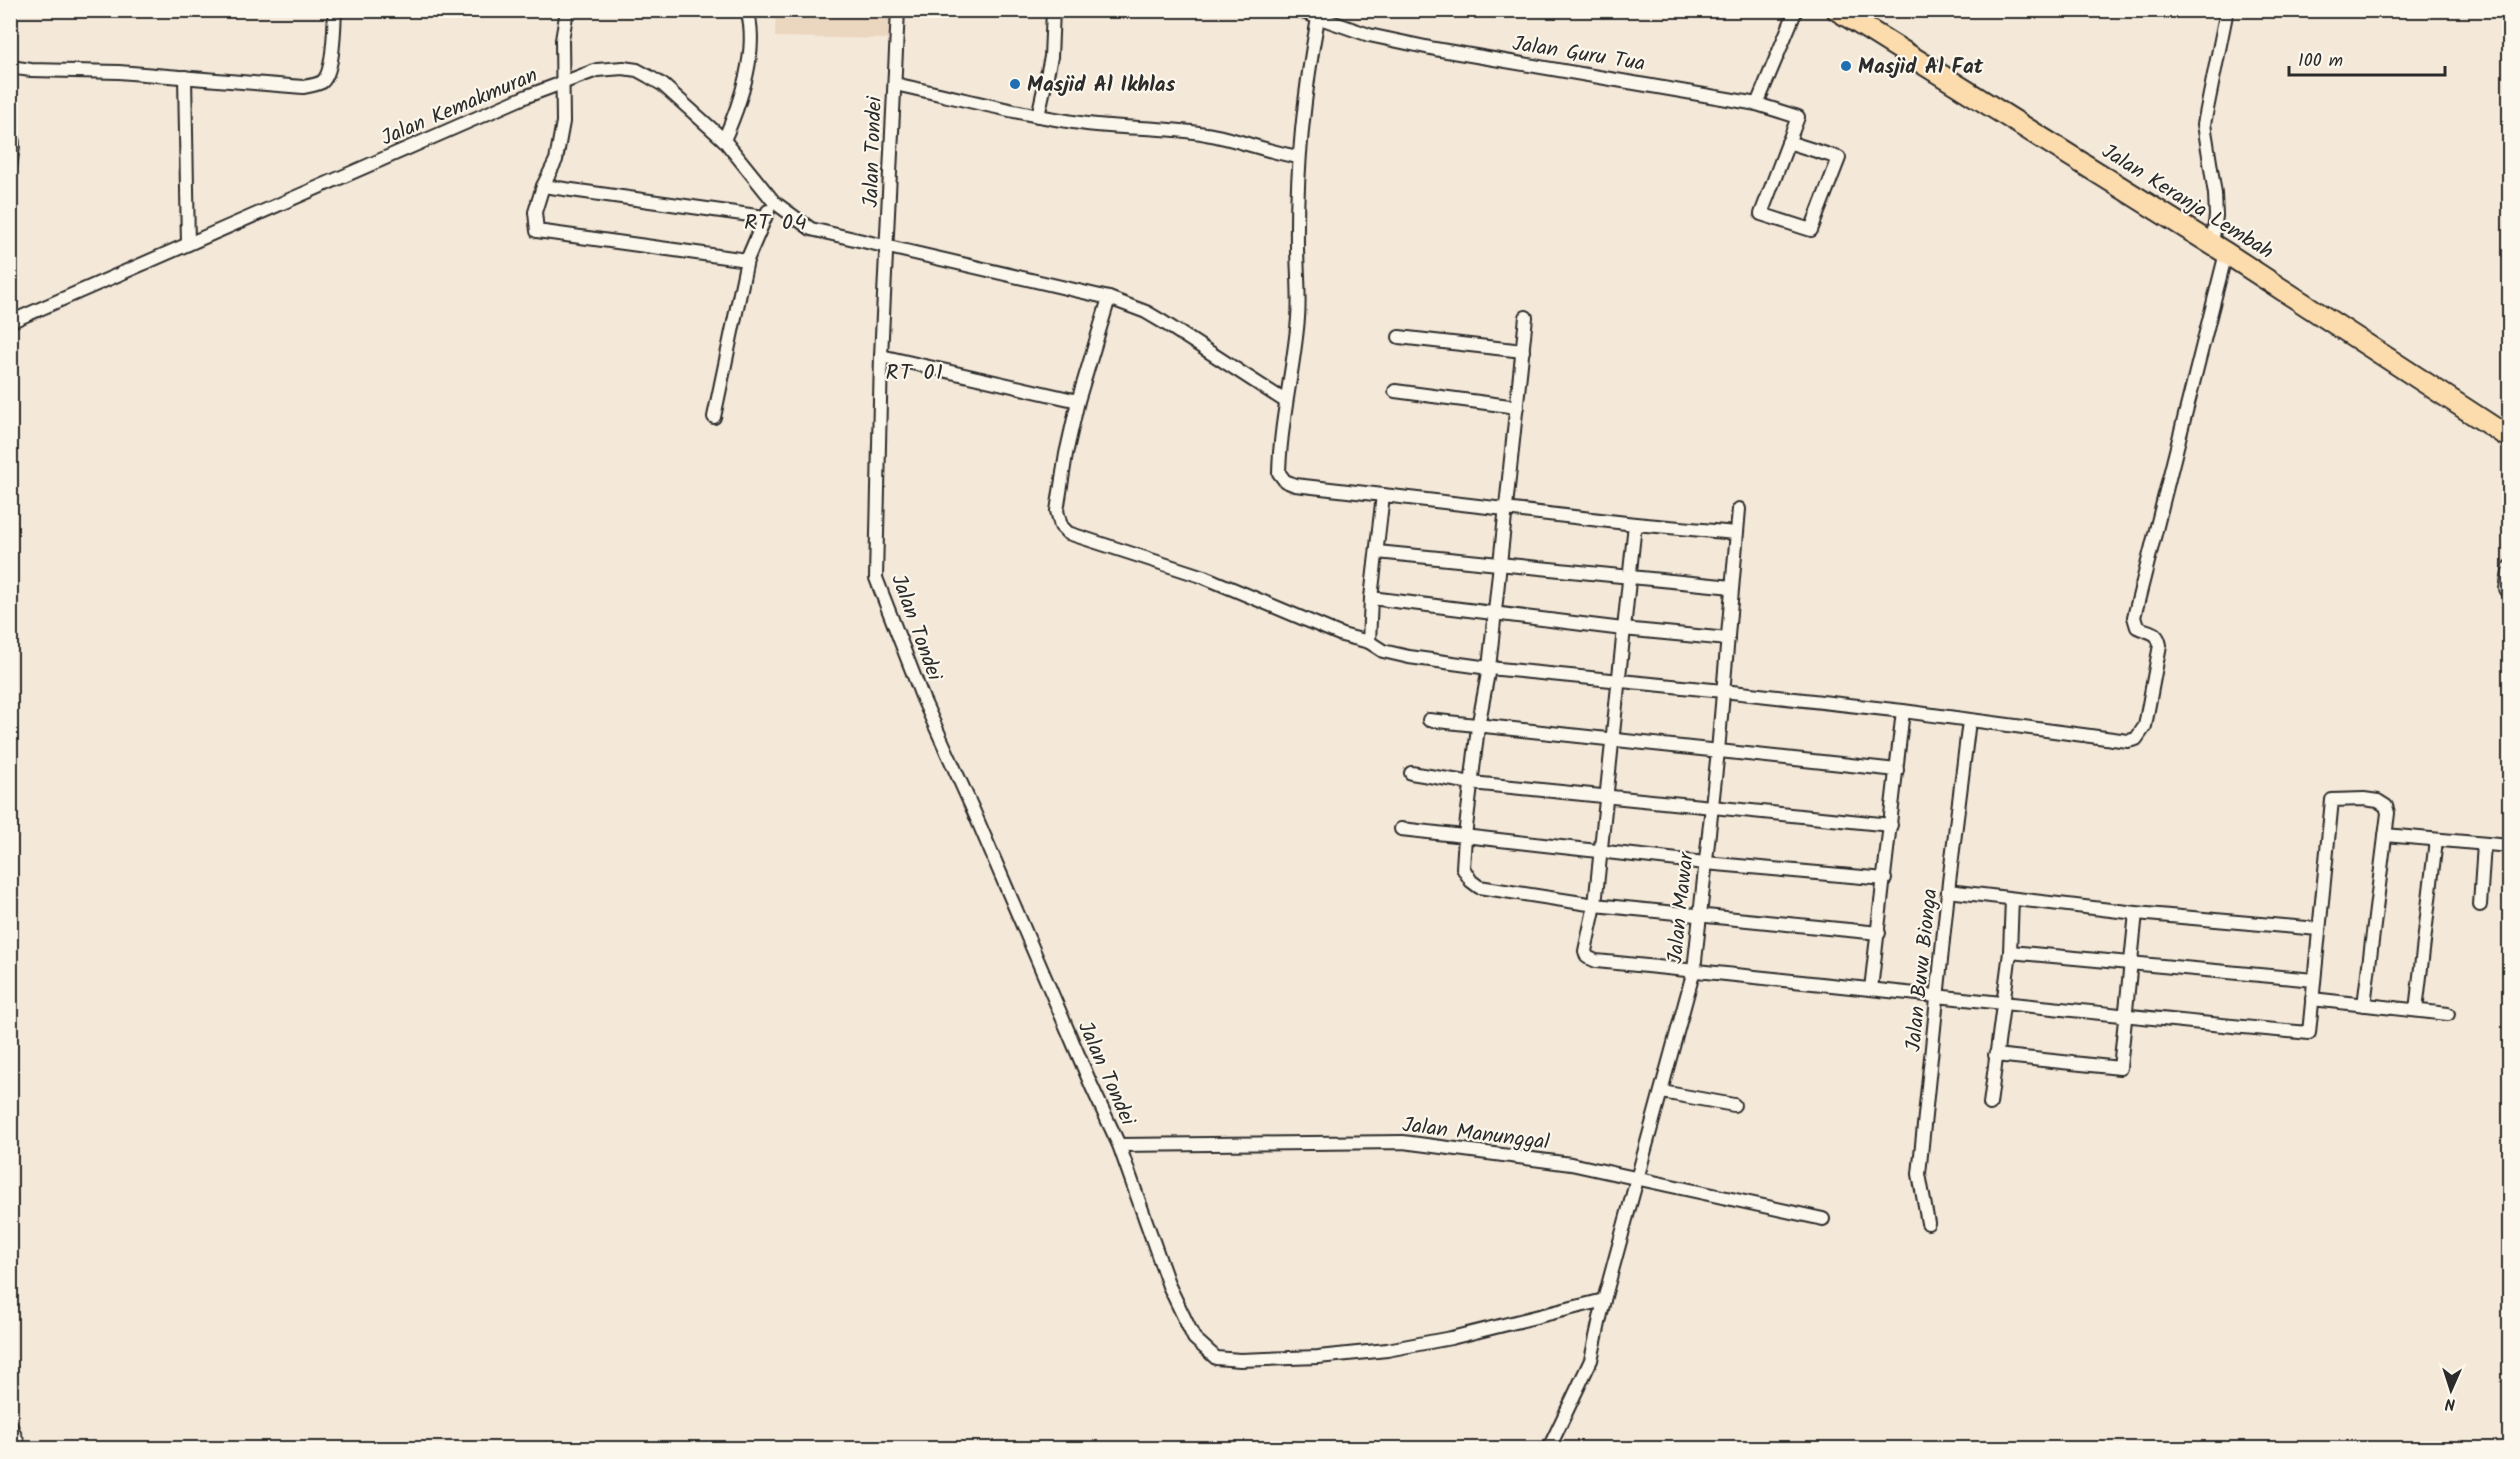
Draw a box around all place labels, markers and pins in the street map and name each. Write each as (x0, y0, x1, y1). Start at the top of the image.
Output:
place label: Masjid Al Fat (1858, 51, 1984, 84)
marker: Masjid Al Fat (1839, 59, 1853, 73)
place label: Masjid Al Ikhlas (1027, 69, 1176, 102)
marker: Masjid Al Ikhlas (1008, 77, 1022, 91)

